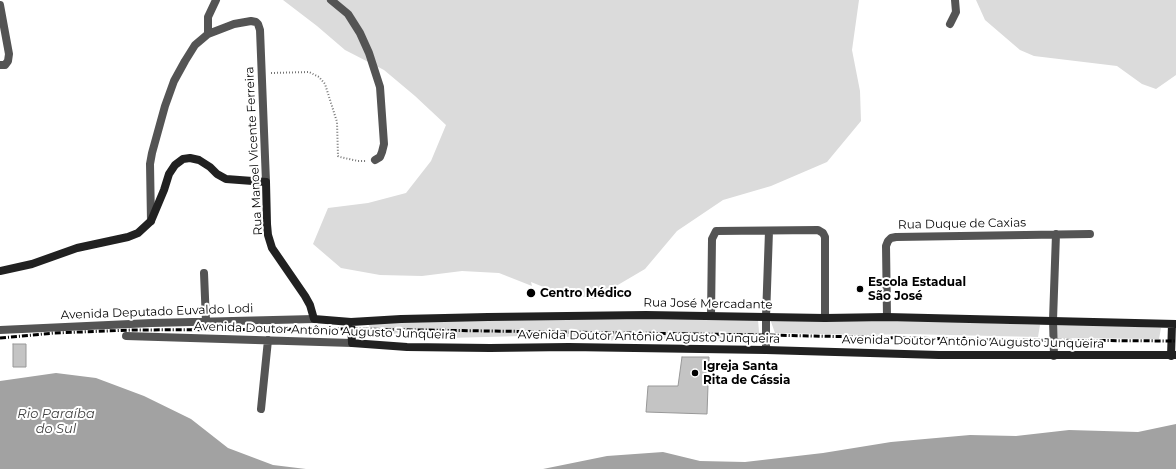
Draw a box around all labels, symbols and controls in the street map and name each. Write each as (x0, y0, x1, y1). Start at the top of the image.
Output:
street label: Rua Manoel Vicente Ferreira (242, 66, 266, 236)
street label: Rua Duque de Caxias (898, 216, 1026, 232)
place label: Escola Estadual São José (868, 275, 966, 303)
marker: Escola Estadual São José (855, 284, 865, 294)
place label: Centro Médico (540, 286, 632, 300)
marker: Centro Médico (525, 287, 537, 299)
street label: Rua José Mercadante (643, 296, 773, 312)
street label: Avenida Deputado Euvaldo Lodi (60, 301, 254, 323)
street label: Avenida Doutor Antônio Augusto Junqueira (194, 319, 456, 343)
street label: Avenida Doutor Antônio Augusto Junqueira (518, 328, 780, 346)
street label: Avenida Doutor Antônio Augusto Junqueira (842, 333, 1104, 351)
place label: Igreja Santa Rita de Cássia (703, 359, 790, 387)
marker: Igreja Santa Rita de Cássia (690, 368, 700, 378)
water label: Rio Paraíba do Sul (17, 406, 95, 437)

